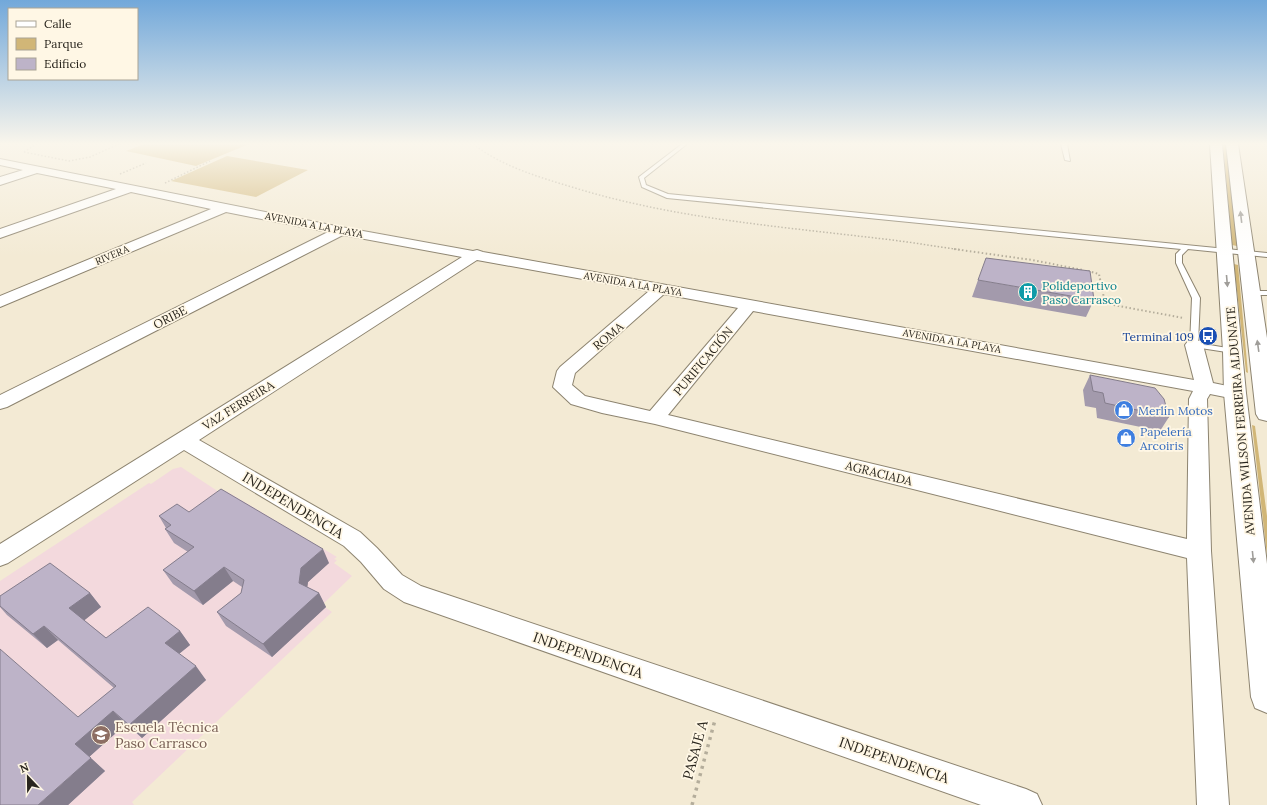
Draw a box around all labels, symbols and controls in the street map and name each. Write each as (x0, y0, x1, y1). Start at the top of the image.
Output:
legend (8, 8, 138, 80)
text: Calle (44, 16, 72, 31)
text: Parque (44, 36, 84, 51)
text: Edificio (44, 56, 86, 71)
street label: AVENIDA A LA PLAYA (263, 209, 365, 241)
one-way arrow (1238, 211, 1244, 223)
street label: RIVERA (93, 242, 132, 268)
street label: AVENIDA A LA PLAYA (582, 269, 684, 299)
one-way arrow (1224, 275, 1231, 287)
place label: Polideportivo Paso Carrasco (1042, 278, 1121, 307)
building icon: Polideportivo Paso Carrasco (1017, 281, 1039, 303)
street label: ORIBE (151, 302, 189, 332)
street label: AVENIDA WILSON FERREIRA ALDUNATE (1223, 306, 1258, 537)
street label: ROMA (590, 319, 627, 353)
street label: PURIFICACIÓN (670, 324, 736, 398)
bus stop icon: Terminal 109 (1197, 325, 1219, 347)
street label: AVENIDA A LA PLAYA (901, 326, 1003, 356)
place label: Terminal 109 (1122, 329, 1194, 344)
one-way arrow (1255, 340, 1261, 352)
street label: VAZ FERREIRA (199, 377, 277, 434)
shop icon: Merlín Motos (1113, 399, 1135, 421)
place label: Merlín Motos (1138, 403, 1213, 418)
place label: Papelería Arcoiris (1139, 424, 1192, 453)
shop icon: Papelería Arcoiris (1115, 427, 1137, 449)
street label: AGRACIADA (843, 457, 914, 489)
street label: INDEPENDENCIA (239, 468, 347, 542)
one-way arrow (1250, 551, 1257, 563)
street label: INDEPENDENCIA (531, 628, 646, 682)
place label: Escuela Técnica Paso Carrasco (115, 718, 219, 752)
street label: PASAJE A (678, 718, 712, 782)
school or university icon: Escuela Técnica Paso Carrasco (90, 724, 112, 746)
street label: INDEPENDENCIA (837, 733, 952, 787)
north arrow (8, 757, 48, 797)
text: N (18, 759, 31, 776)

